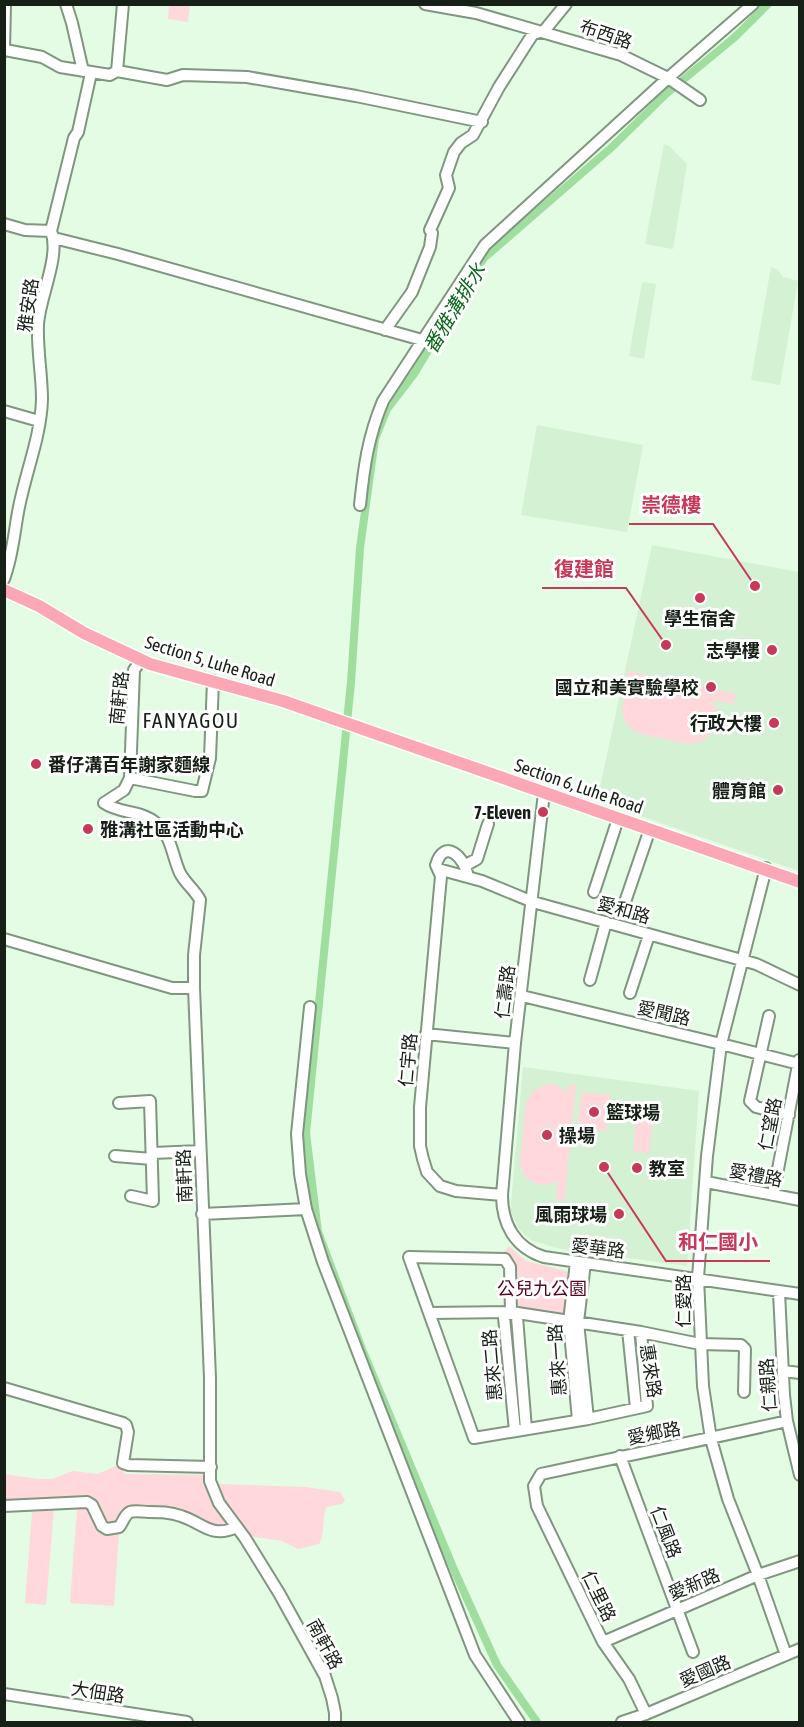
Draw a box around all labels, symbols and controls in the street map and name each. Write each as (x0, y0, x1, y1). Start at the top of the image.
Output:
street label: 布西路 (577, 15, 635, 53)
water label: 番雅溝排水 (418, 258, 490, 357)
street label: 雅安路 (14, 277, 42, 333)
callout: 崇德樓 (629, 486, 713, 524)
text: 崇德樓 (641, 493, 701, 516)
callout: 復建館 (542, 550, 626, 588)
text: 復建館 (554, 557, 614, 580)
marker: 學生宿舍 (693, 591, 707, 605)
place label: 學生宿舍 (664, 608, 736, 629)
street label: Section 5, Luhe Road (142, 631, 278, 691)
place label: 志學樓 (706, 640, 760, 661)
marker: 志學樓 (765, 643, 779, 657)
street label: 南軒路 (106, 670, 132, 726)
place label: 國立和美實驗學校 (555, 677, 699, 698)
marker: 國立和美實驗學校 (704, 680, 718, 694)
district label: FANYAGOU (142, 708, 240, 732)
place label: 行政大樓 (690, 713, 762, 734)
marker: 行政大樓 (767, 716, 781, 730)
place label: 番仔溝百年謝家麵線 (48, 754, 210, 775)
street label: Section 6, Luhe Road (512, 754, 646, 818)
marker: 番仔溝百年謝家麵線 (29, 757, 43, 771)
place label: 體育館 (712, 780, 766, 801)
marker: 體育館 (771, 783, 785, 797)
place label: 7-Eleven (474, 802, 531, 823)
marker: 7-Eleven (536, 805, 550, 819)
place label: 雅溝社區活動中心 (100, 819, 244, 840)
marker: 雅溝社區活動中心 (81, 822, 95, 836)
street label: 愛和路 (595, 892, 653, 928)
street label: 仁壽路 (491, 964, 519, 1020)
street label: 愛聞路 (635, 997, 693, 1029)
street label: 仁宇路 (395, 1032, 421, 1088)
street label: 仁望路 (755, 1095, 785, 1153)
place label: 籃球場 (606, 1102, 660, 1123)
marker: 籃球場 (587, 1105, 601, 1119)
place label: 操場 (559, 1125, 595, 1146)
marker: 操場 (540, 1128, 554, 1142)
street label: 南軒路 (173, 1149, 195, 1203)
place label: 教室 (649, 1158, 685, 1179)
street label: 愛禮路 (727, 1160, 785, 1190)
marker: 教室 (630, 1161, 644, 1175)
place label: 風雨球場 (535, 1204, 607, 1225)
marker: 風雨球場 (612, 1207, 626, 1221)
callout: 和仁國小 (666, 1223, 770, 1261)
text: 和仁國小 (678, 1230, 758, 1253)
street label: 愛華路 (570, 1234, 626, 1262)
street label: 仁愛路 (673, 1274, 694, 1328)
park label: 公兒九公園 (497, 1278, 587, 1299)
street label: 惠來一路 (544, 1323, 570, 1397)
street label: 惠來二路 (478, 1328, 506, 1402)
street label: 惠來路 (636, 1343, 666, 1399)
street label: 仁親路 (756, 1357, 780, 1413)
street label: 愛鄉路 (625, 1418, 683, 1448)
street label: 仁風路 (647, 1503, 685, 1561)
street label: 愛新路 (665, 1564, 723, 1604)
street label: 仁里路 (578, 1567, 620, 1625)
street label: 南軒路 (303, 1615, 347, 1673)
street label: 愛國路 (676, 1651, 734, 1691)
street label: 大佃路 (70, 1677, 126, 1707)

